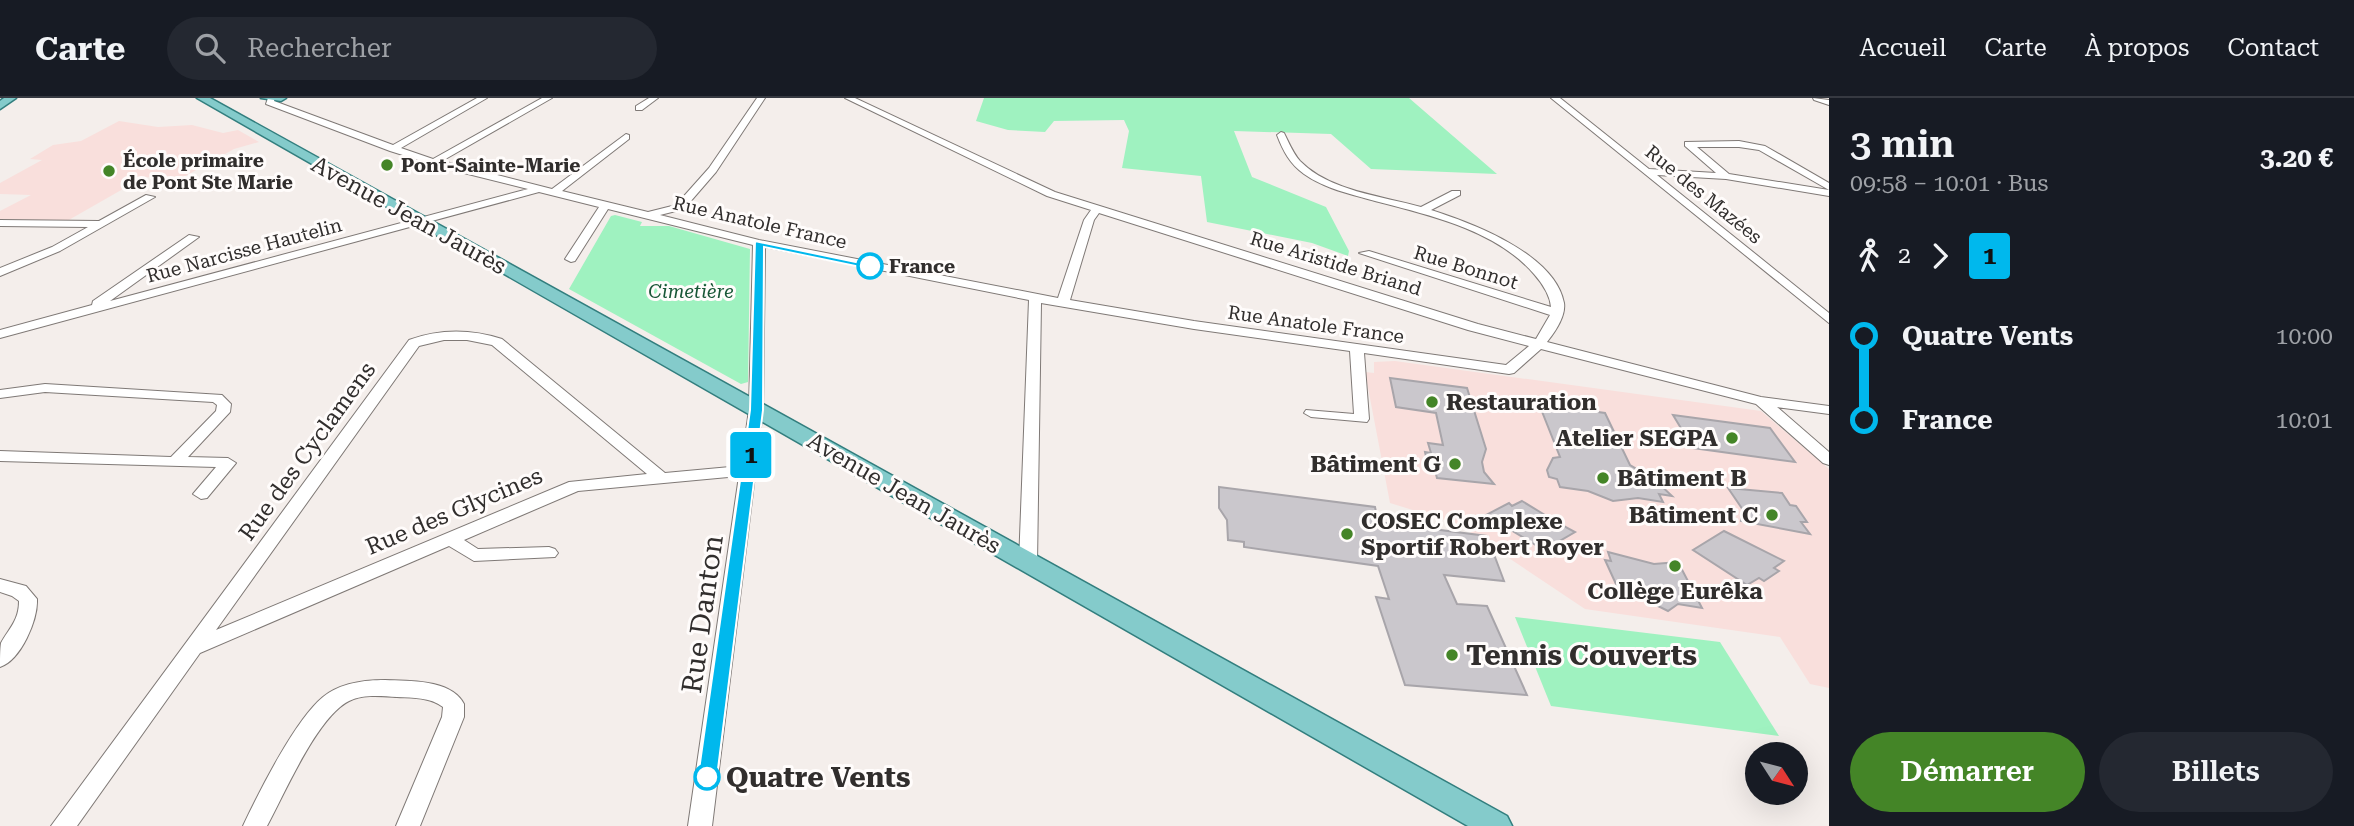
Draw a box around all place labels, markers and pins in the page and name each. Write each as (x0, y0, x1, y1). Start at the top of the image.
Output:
place label: École primaire de Pont Ste Marie (123, 149, 293, 194)
place label: Pont-Sainte-Marie (401, 154, 581, 177)
marker: Pont-Sainte-Marie (379, 157, 395, 173)
marker: École primaire de Pont Ste Marie (101, 163, 117, 179)
marker: France (857, 253, 883, 279)
place label: France (889, 255, 955, 278)
place label: Restauration (1446, 389, 1597, 416)
marker: Restauration (1424, 394, 1440, 410)
place label: Atelier SEGPA (1556, 425, 1718, 452)
marker: Atelier SEGPA (1724, 430, 1740, 446)
place label: Bâtiment G (1310, 451, 1441, 478)
marker: Bâtiment G (1447, 456, 1463, 472)
place label: Bâtiment B (1617, 465, 1747, 492)
marker: Bâtiment B (1595, 470, 1611, 486)
place label: Bâtiment C (1629, 502, 1758, 529)
marker: Bâtiment C (1764, 507, 1780, 523)
place label: COSEC Complexe Sportif Robert Royer (1361, 508, 1604, 561)
marker: COSEC Complexe Sportif Robert Royer (1339, 526, 1355, 542)
marker: Collège Eurêka (1667, 558, 1683, 574)
place label: Collège Eurêka (1587, 578, 1763, 605)
place label: Tennis Couverts (1466, 639, 1697, 672)
marker: Tennis Couverts (1444, 647, 1460, 663)
place label: Quatre Vents (726, 761, 910, 794)
marker: Quatre Vents (694, 764, 720, 790)

